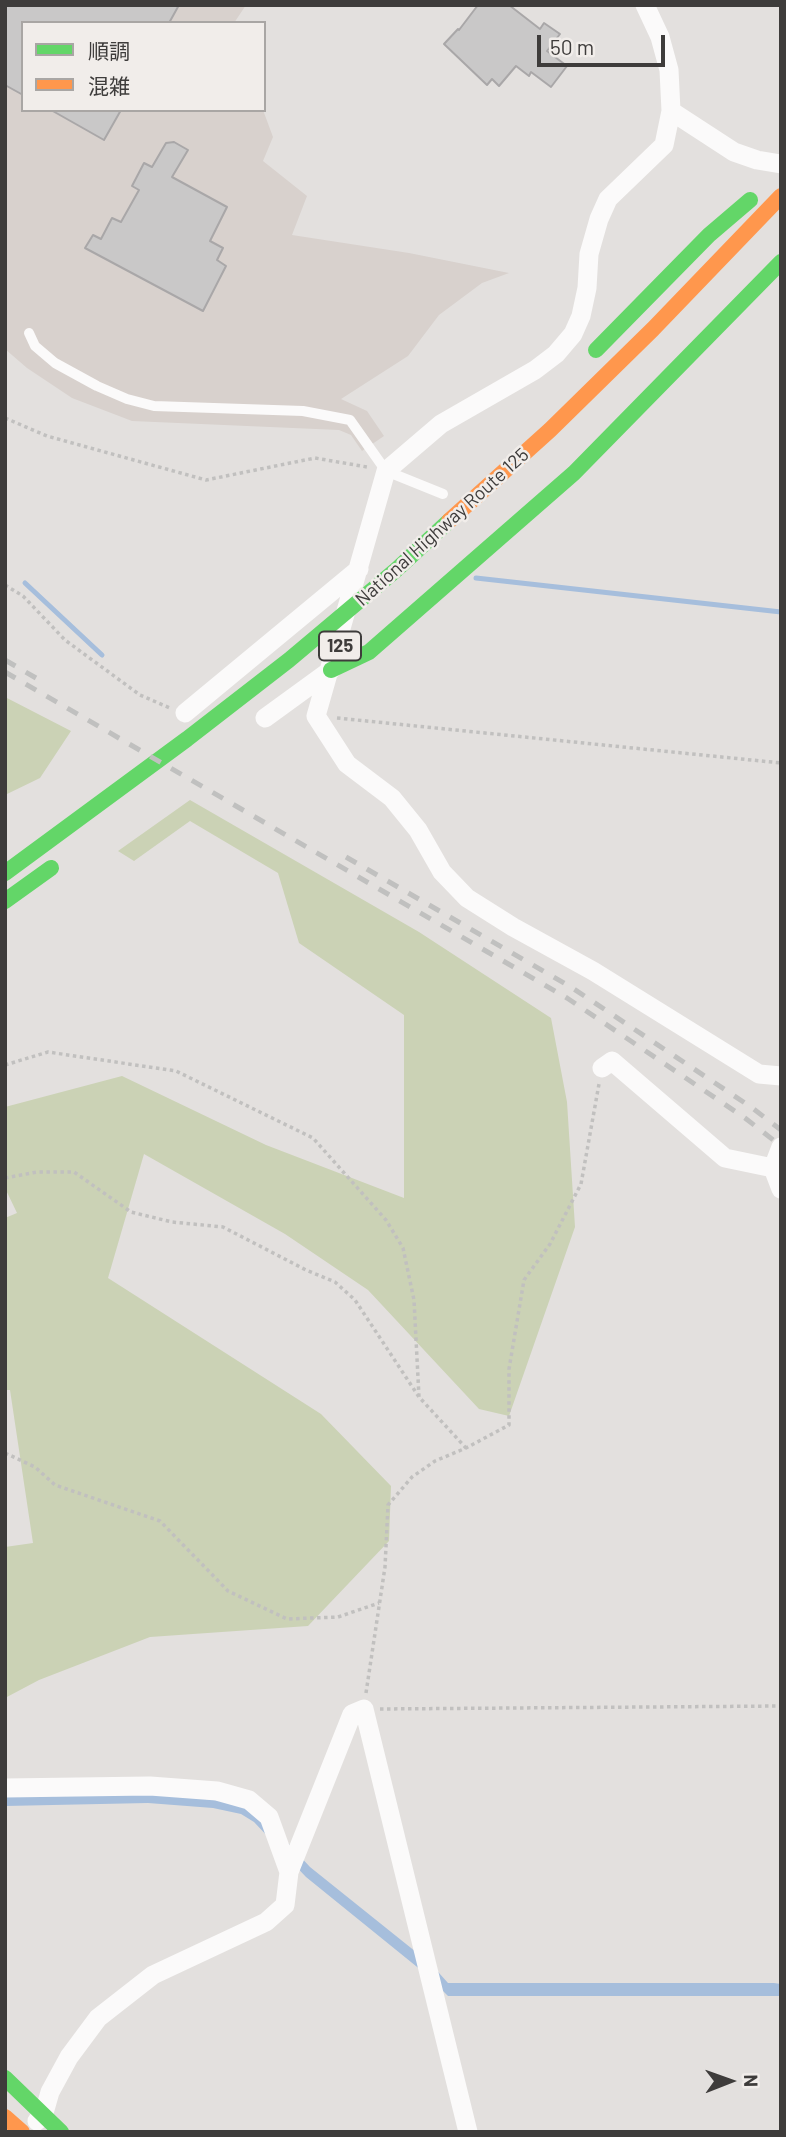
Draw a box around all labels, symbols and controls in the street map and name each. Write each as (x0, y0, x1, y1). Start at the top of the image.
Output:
legend (21, 21, 266, 112)
scale bar (541, 21, 669, 65)
text: 50 m (550, 34, 594, 59)
text: 順調 (88, 38, 130, 63)
text: 混雑 (88, 73, 130, 98)
street label: National Highway Route 125 (351, 443, 533, 611)
road number: 125 (319, 632, 361, 660)
north arrow (695, 2046, 765, 2116)
text: N (740, 2074, 763, 2087)

